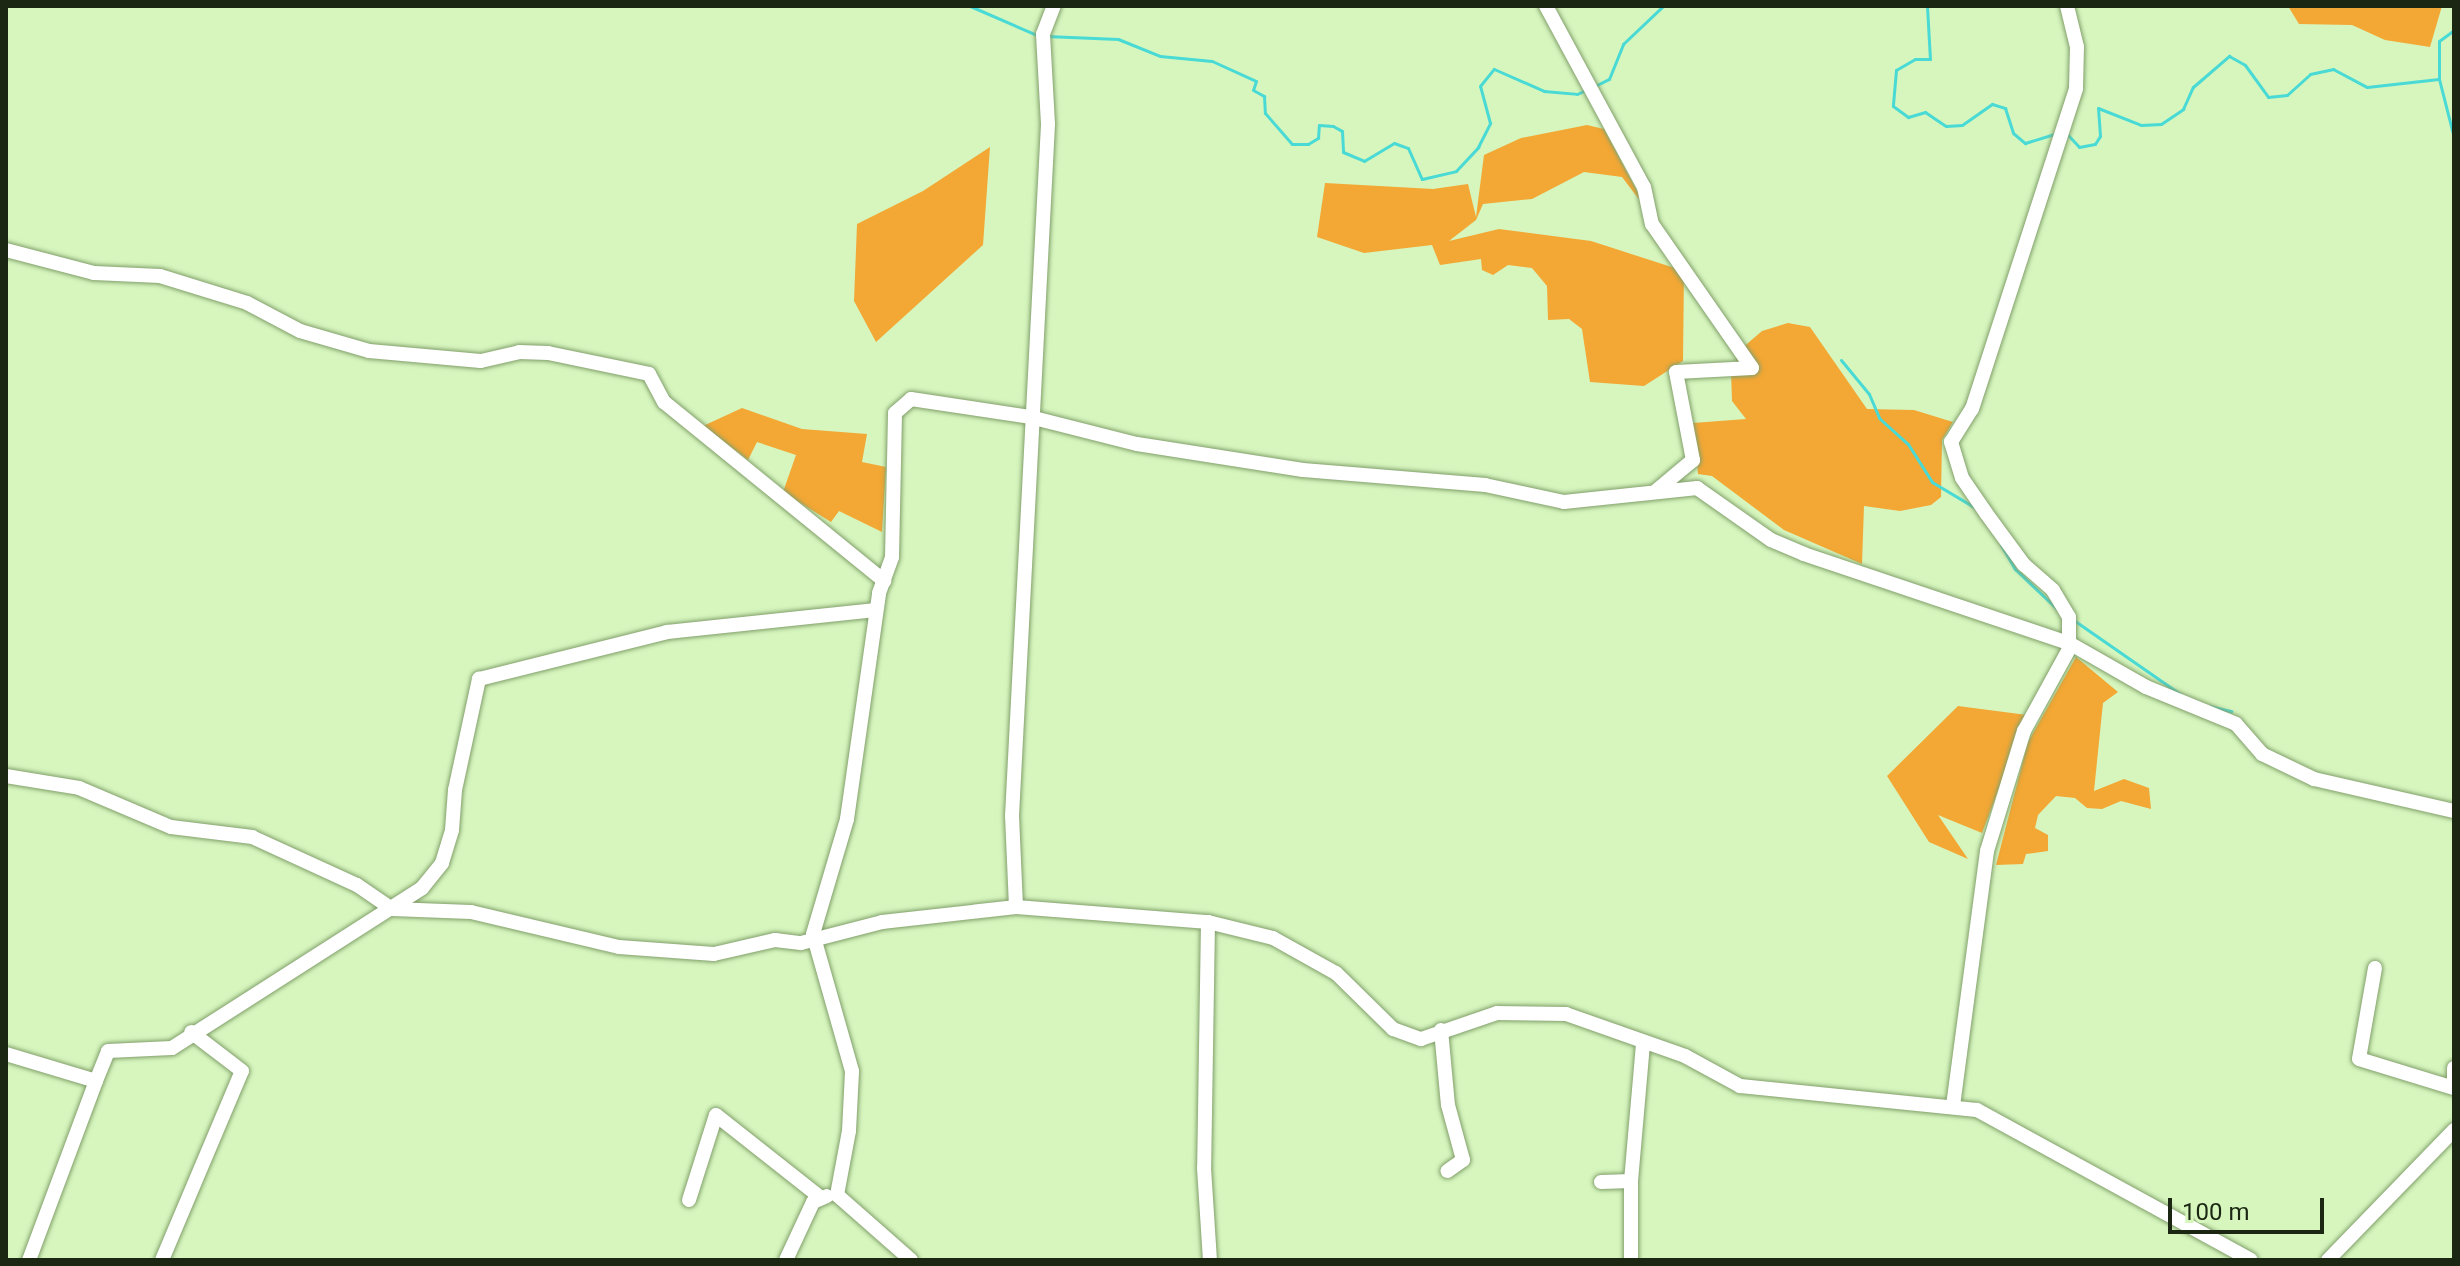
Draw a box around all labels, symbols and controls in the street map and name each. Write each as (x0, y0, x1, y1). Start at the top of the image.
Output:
scale bar (2172, 1182, 2328, 1232)
text: 100 m (2182, 1198, 2249, 1226)

